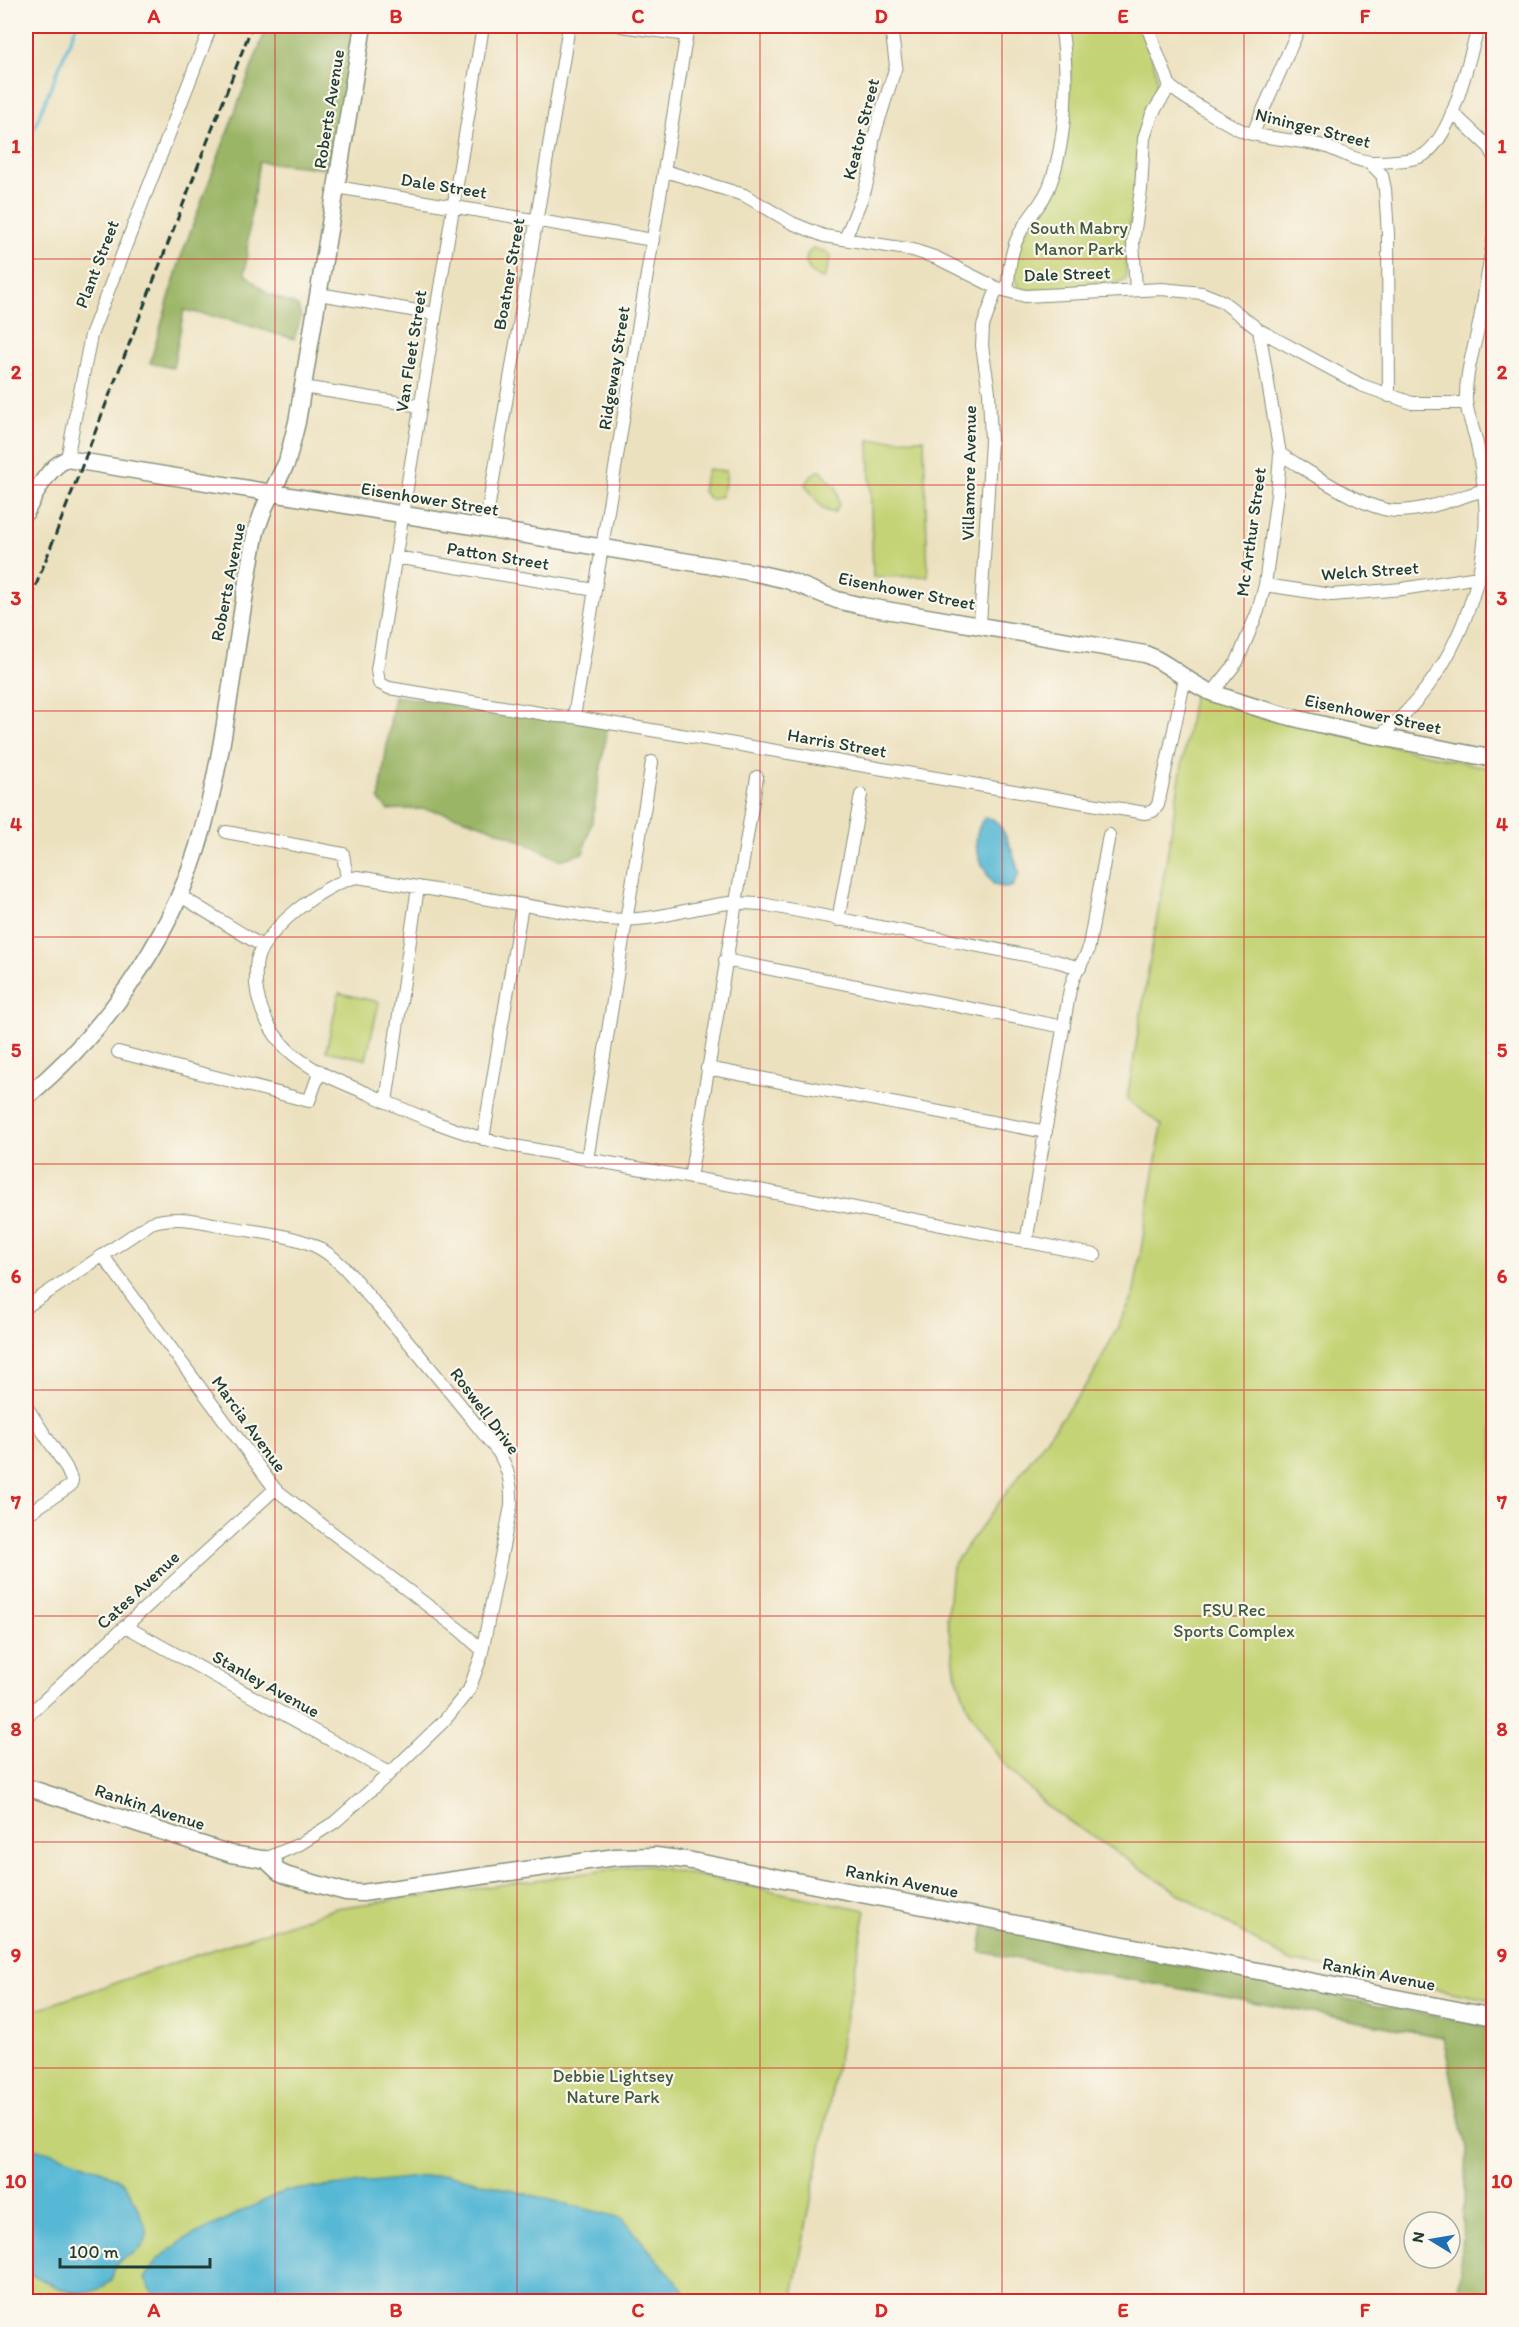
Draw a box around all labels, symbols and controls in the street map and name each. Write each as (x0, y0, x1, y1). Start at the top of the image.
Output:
text: A (147, 4, 161, 28)
text: B (390, 4, 403, 28)
text: C (632, 4, 645, 28)
text: D (874, 4, 888, 28)
text: E (1117, 4, 1129, 28)
text: F (1360, 4, 1371, 28)
street label: Roberts Avenue (309, 48, 349, 170)
street label: Keator Street (838, 76, 884, 182)
street label: Nininger Street (1253, 103, 1373, 153)
text: 1 (11, 134, 21, 158)
text: 1 (1497, 134, 1507, 158)
street label: Dale Street (399, 168, 489, 204)
street label: Boatner Street (488, 216, 530, 332)
street label: Plant Street (70, 217, 124, 311)
park label: South Mabry Manor Park (1030, 217, 1129, 260)
street label: Dale Street (1023, 261, 1111, 287)
street label: Van Fleet Street (390, 288, 432, 414)
street label: Ridgeway Street (593, 304, 635, 432)
text: 2 (11, 360, 22, 384)
text: 2 (1497, 360, 1508, 384)
street label: Villamore Avenue (957, 405, 981, 541)
street label: Mc Arthur Street (1231, 466, 1271, 598)
street label: Eisenhower Street (360, 477, 501, 521)
street label: Roberts Avenue (206, 521, 250, 643)
street label: Patton Street (445, 537, 551, 575)
street label: Welch Street (1320, 557, 1420, 585)
street label: Eisenhower Street (837, 567, 978, 615)
text: 3 (11, 586, 22, 610)
text: 3 (1497, 586, 1508, 610)
street label: Eisenhower Street (1303, 689, 1444, 739)
street label: Harris Street (786, 723, 888, 763)
text: 4 (10, 812, 22, 836)
text: 4 (1496, 812, 1508, 836)
text: 5 (11, 1038, 22, 1062)
text: 5 (1497, 1038, 1508, 1062)
text: 6 (11, 1264, 22, 1288)
text: 6 (1497, 1264, 1508, 1288)
street label: Roswell Drive (445, 1363, 525, 1459)
street label: Marcia Avenue (207, 1371, 291, 1477)
text: 7 (10, 1490, 21, 1514)
text: 7 (1496, 1490, 1507, 1514)
street label: Cates Avenue (92, 1546, 184, 1634)
park label: FSU Rec Sports Complex (1173, 1599, 1295, 1642)
street label: Stanley Avenue (209, 1645, 323, 1723)
text: 8 (11, 1717, 22, 1741)
text: 8 (1497, 1717, 1508, 1741)
street label: Rankin Avenue (92, 1779, 208, 1835)
street label: Rankin Avenue (844, 1859, 960, 1903)
text: 9 (11, 1943, 21, 1967)
text: 9 (1497, 1943, 1507, 1967)
street label: Rankin Avenue (1321, 1952, 1437, 1996)
park label: Debbie Lightsey Nature Park (553, 2065, 674, 2108)
text: 10 (5, 2169, 27, 2193)
text: 10 (1491, 2169, 1513, 2193)
north arrow (1402, 2210, 1462, 2270)
text: N (1407, 2230, 1428, 2244)
scale bar (60, 2231, 210, 2269)
text: 100 m (69, 2241, 119, 2263)
text: A (147, 2298, 161, 2322)
text: B (390, 2298, 403, 2322)
text: C (632, 2298, 645, 2322)
text: D (874, 2298, 888, 2322)
text: E (1117, 2298, 1129, 2322)
text: F (1360, 2298, 1371, 2322)

